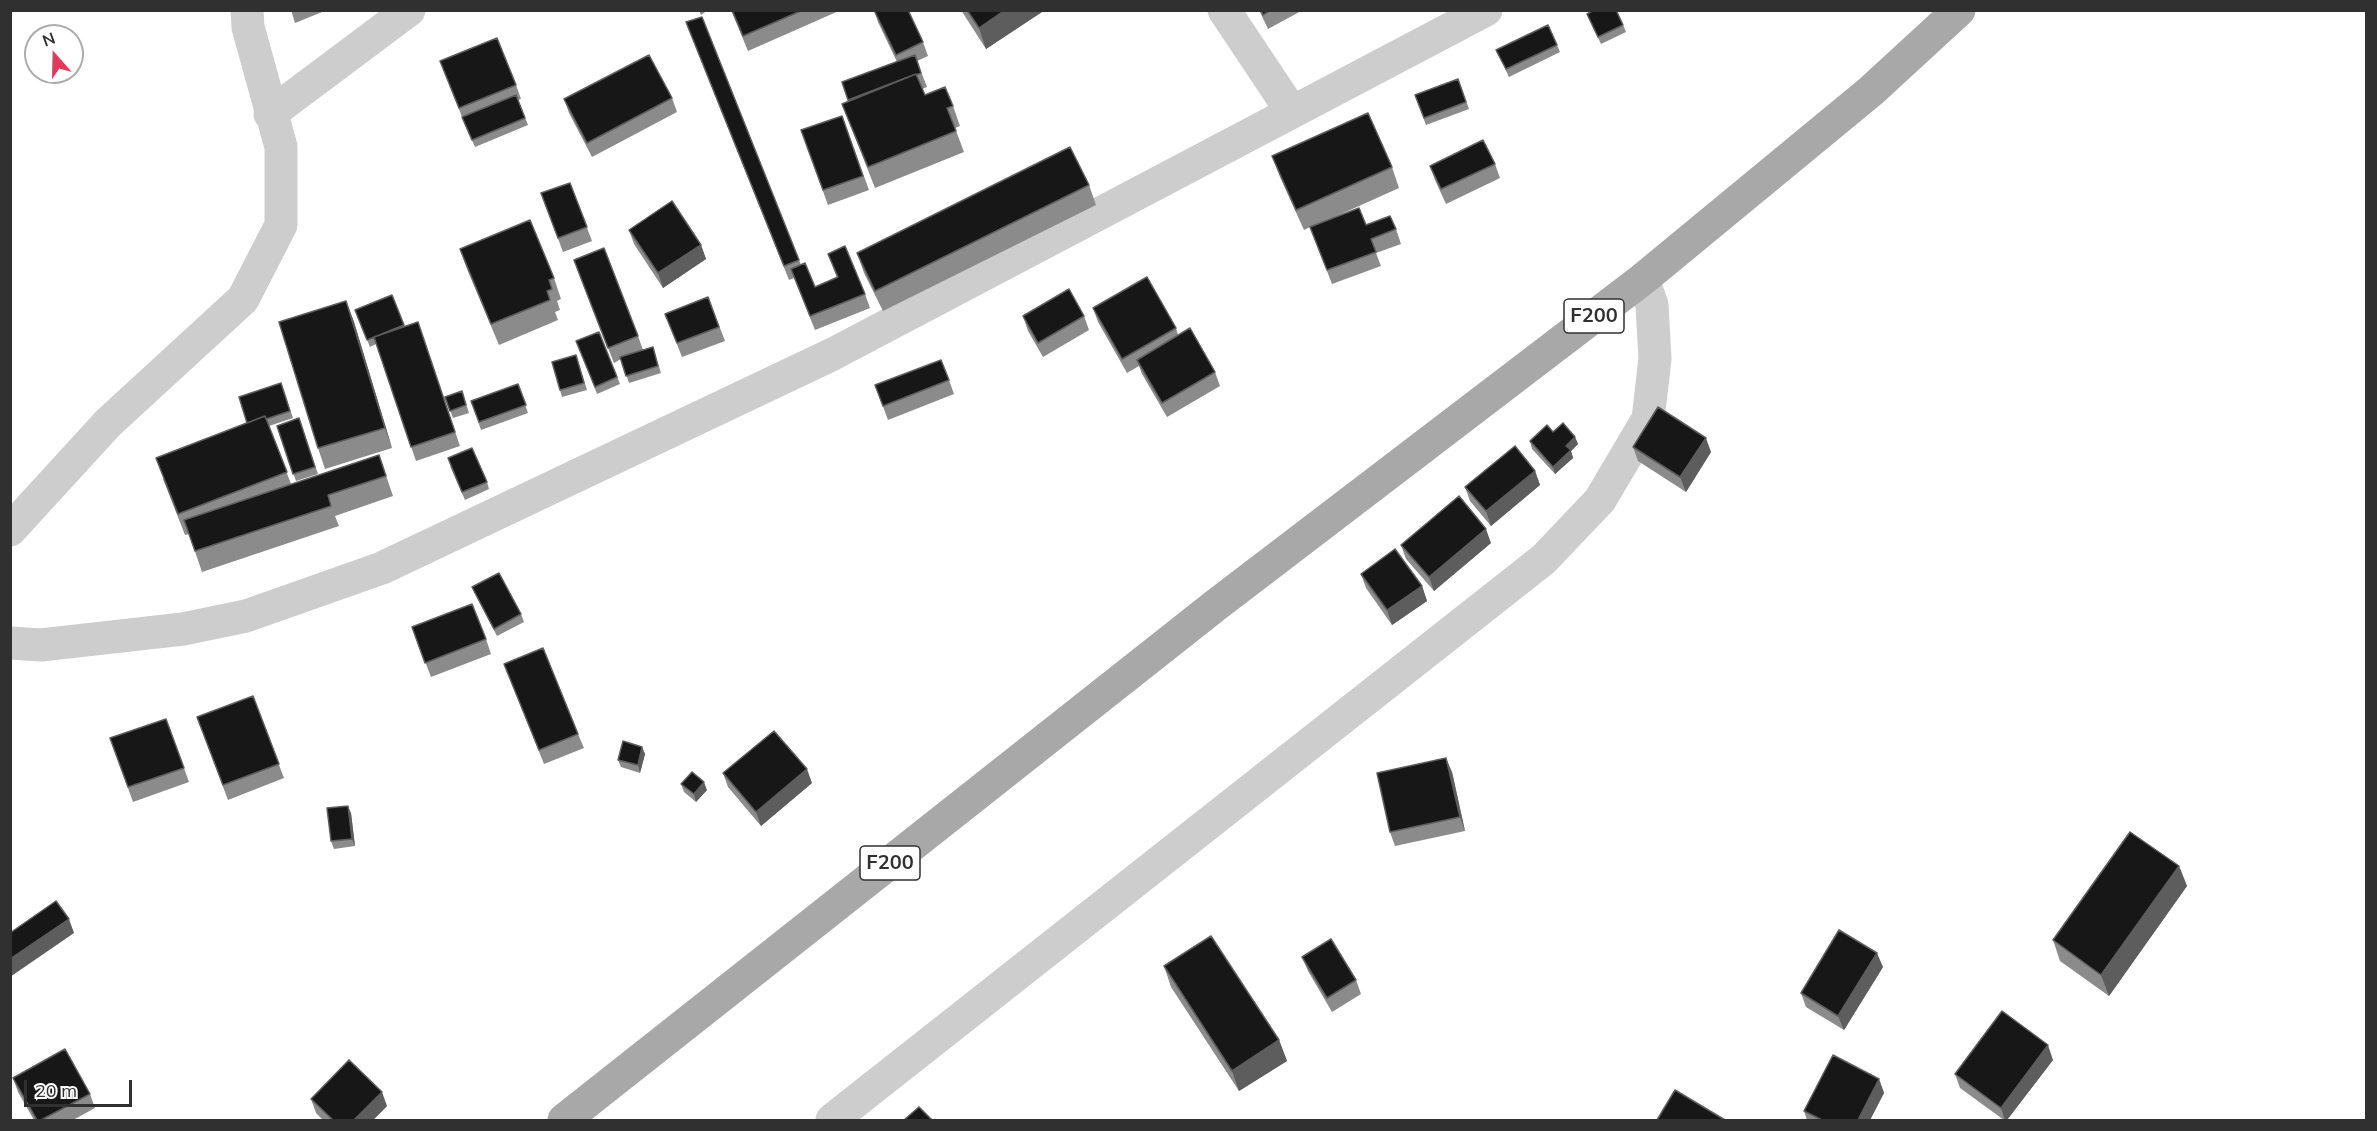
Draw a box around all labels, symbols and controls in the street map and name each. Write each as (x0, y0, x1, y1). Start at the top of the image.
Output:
north arrow (24, 24, 84, 84)
text: N (39, 27, 58, 50)
road number: F200 (1564, 299, 1624, 333)
road number: F200 (860, 846, 920, 880)
scale bar (27, 1068, 135, 1106)
text: 20 m (35, 1079, 77, 1102)

